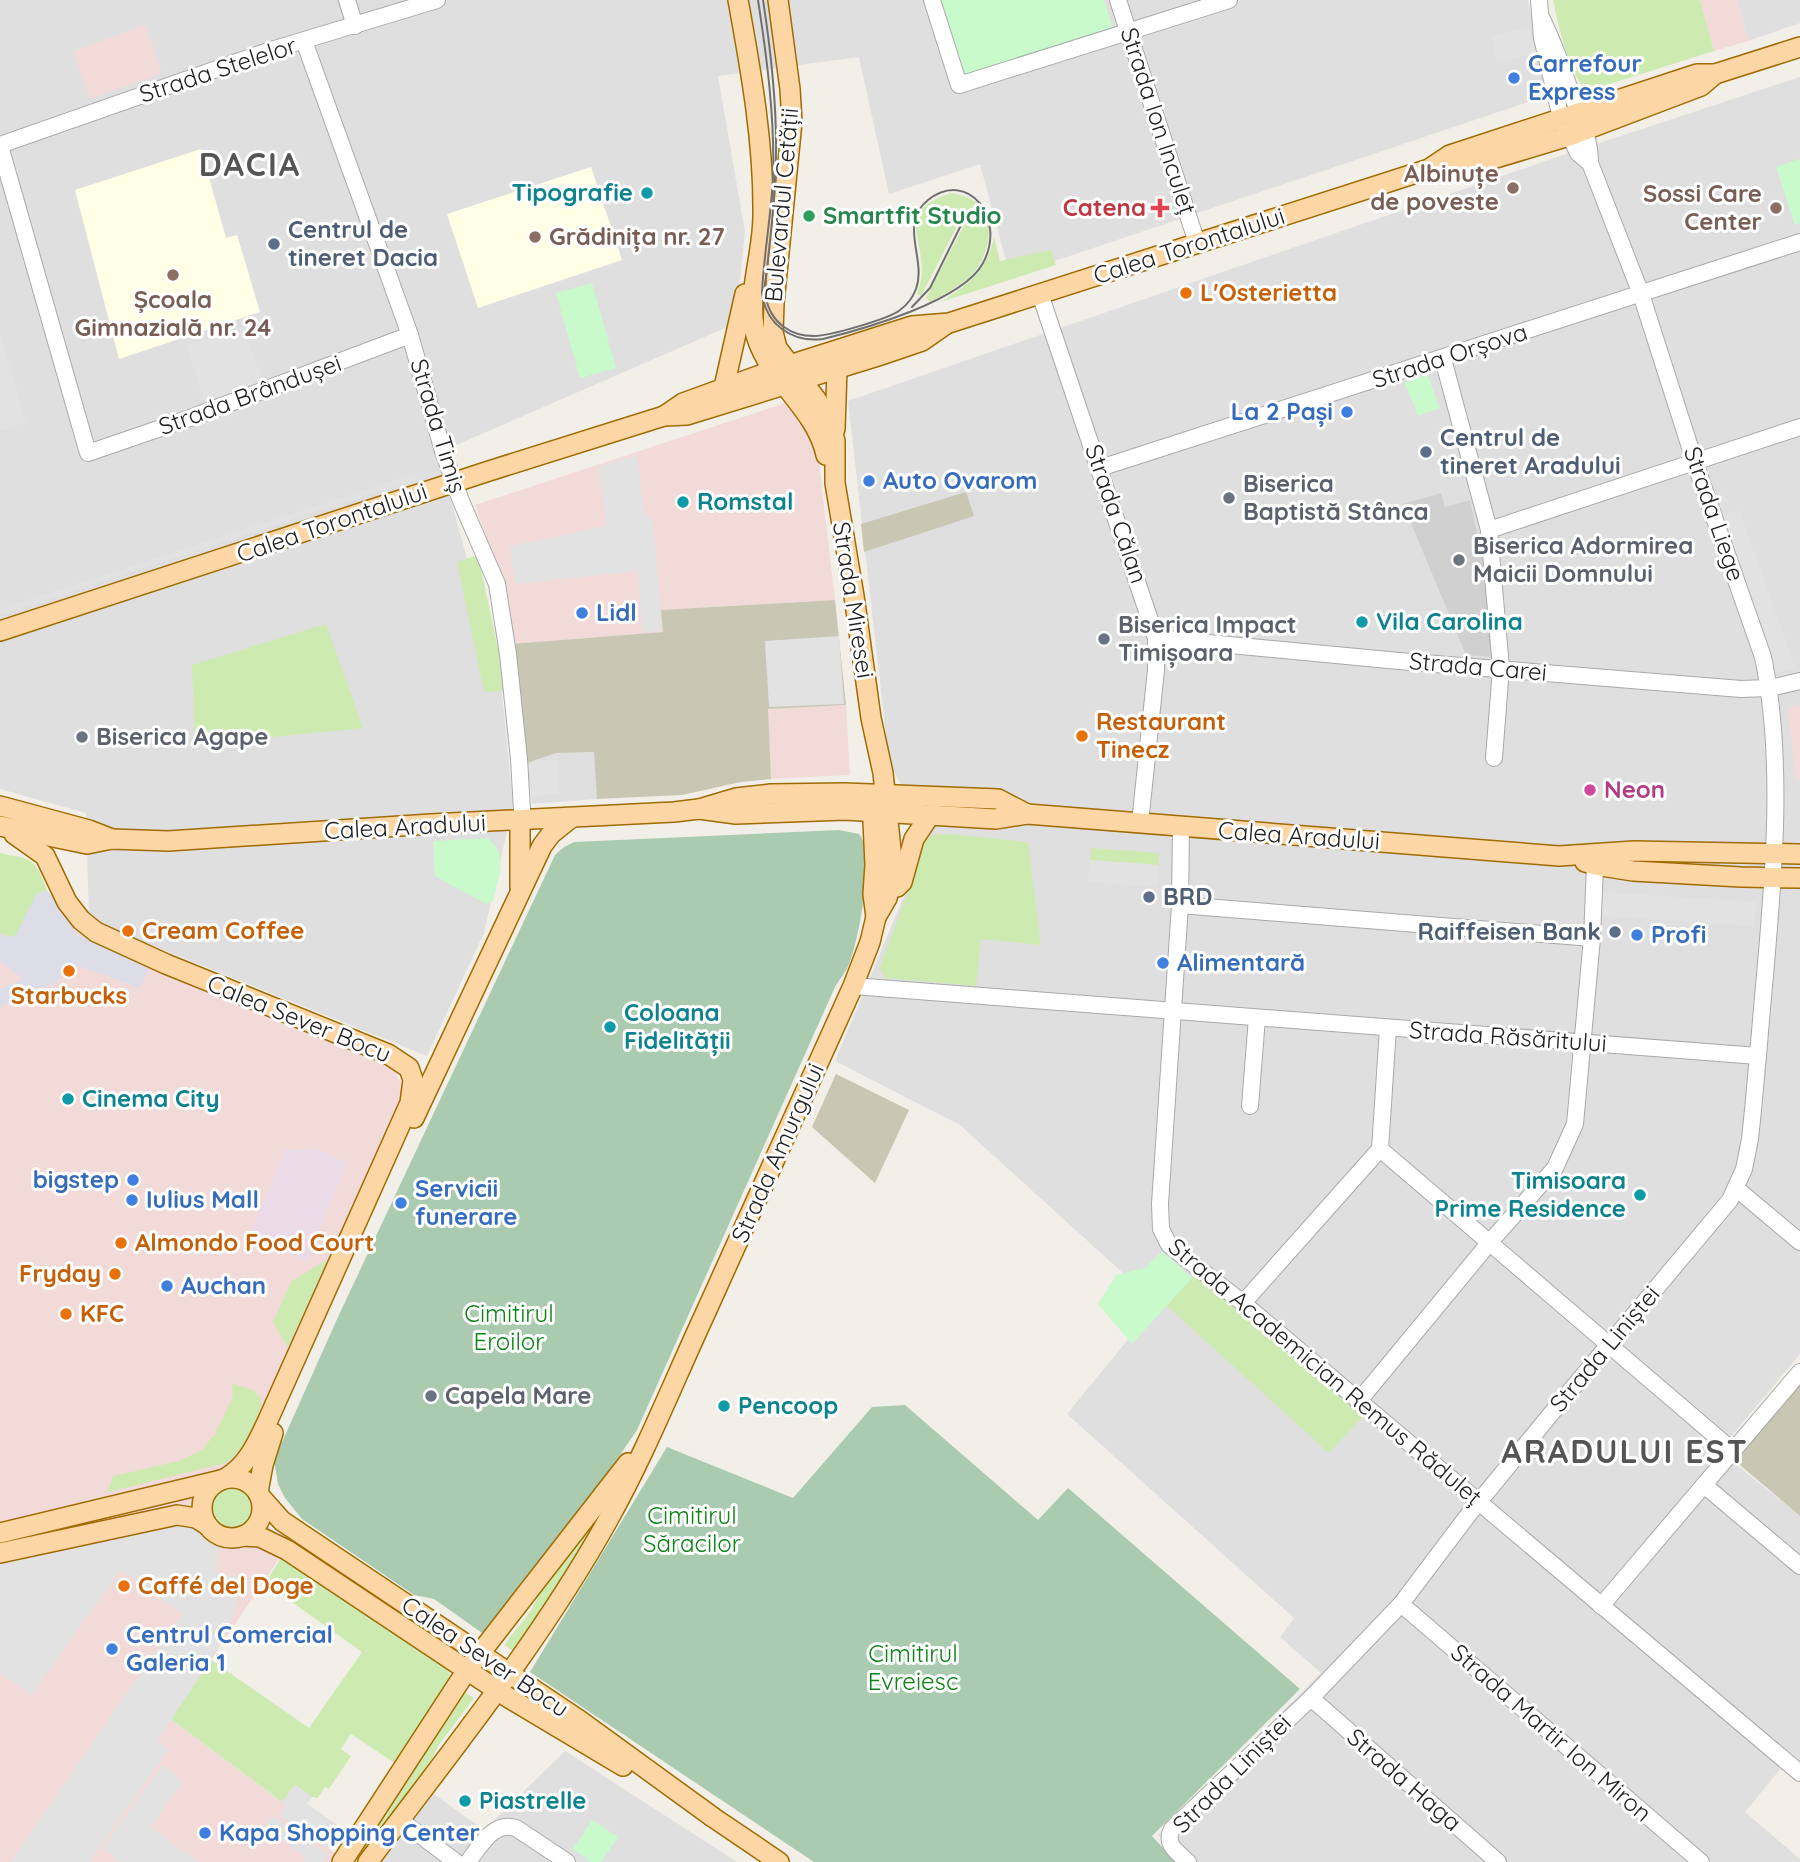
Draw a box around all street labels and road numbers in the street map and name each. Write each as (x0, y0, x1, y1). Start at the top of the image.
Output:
street label: Strada Ion Inculeț (1115, 24, 1203, 218)
street label: Strada Stelelor (135, 29, 300, 109)
street label: Bulevardul Cetății (758, 107, 804, 303)
street label: Calea Torontalului (1089, 200, 1288, 290)
street label: Strada Orșova (1368, 316, 1531, 394)
street label: Strada Brândușei (154, 347, 345, 441)
street label: Strada Timiș (404, 355, 474, 496)
street label: Strada Călan (1079, 440, 1155, 587)
street label: Strada Liege (1678, 443, 1752, 585)
street label: Calea Torontalului (233, 475, 431, 569)
street label: Strada Miresei (827, 519, 881, 680)
street label: Strada Carei (1408, 645, 1548, 687)
street label: Calea Aradului (323, 807, 487, 845)
street label: Calea Aradului (1217, 814, 1381, 856)
street label: Calea Sever Bocu (203, 968, 396, 1069)
street label: Strada Răsăritului (1408, 1014, 1608, 1058)
street label: Strada Amurgului (724, 1058, 830, 1247)
street label: Strada Academician Remus Răduleț (1163, 1231, 1489, 1511)
street label: Strada Liniștei (1543, 1279, 1666, 1418)
street label: Calea Sever Bocu (396, 1589, 575, 1723)
street label: Strada Martir Ion Miron (1445, 1637, 1658, 1828)
street label: Strada Liniștei (1166, 1708, 1297, 1839)
street label: Strada Haga (1341, 1721, 1468, 1837)

